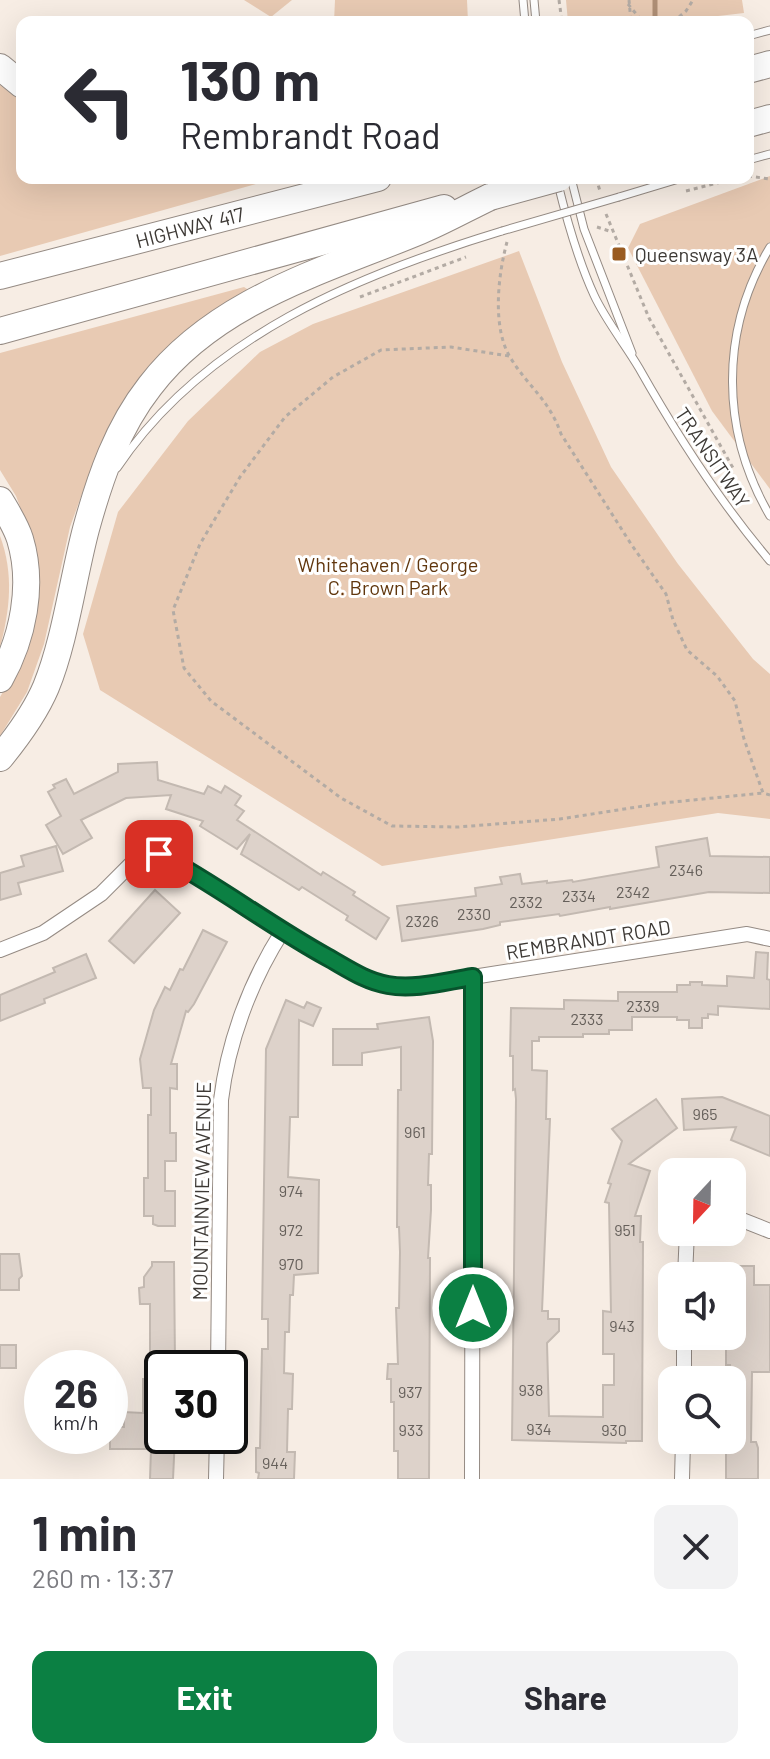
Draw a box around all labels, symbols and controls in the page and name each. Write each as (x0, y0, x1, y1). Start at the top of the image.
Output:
text: 130 m (180, 45, 320, 112)
icon: left (48, 48, 152, 152)
text: Rembrandt Road (180, 113, 441, 156)
street label: HIGHWAY 417 (133, 201, 247, 252)
place label: Queensway 3A (635, 242, 758, 266)
marker: Queensway 3A (610, 245, 628, 263)
street label: TRANSITWAY (671, 402, 755, 512)
park label: Whitehaven / George C. Brown Park (298, 552, 478, 599)
pin (125, 820, 193, 888)
icon: arrive (137, 832, 181, 876)
house number: 2346 (669, 860, 703, 879)
house number: 2342 (616, 882, 650, 901)
house number: 2334 (562, 886, 596, 905)
house number: 2332 (509, 892, 543, 911)
house number: 2330 (457, 904, 491, 923)
house number: 2326 (405, 911, 439, 930)
street label: REMBRANDT ROAD (504, 914, 672, 964)
house number: 2339 (626, 996, 660, 1015)
house number: 2333 (570, 1009, 604, 1028)
street label: MOUNTAINVIEW AVENUE (187, 1082, 215, 1300)
house number: 965 (693, 1104, 717, 1123)
house number: 961 (404, 1122, 426, 1141)
north arrow (658, 1158, 746, 1246)
map controls (658, 1158, 746, 1454)
house number: 974 (279, 1181, 303, 1200)
house number: 972 (279, 1220, 303, 1239)
house number: 951 (614, 1220, 636, 1239)
house number: 970 (279, 1254, 303, 1273)
button: sound (658, 1262, 746, 1350)
position arrow (431, 1266, 515, 1350)
house number: 943 (609, 1316, 635, 1335)
speed limit sign: 30 (144, 1350, 248, 1454)
button: search (658, 1366, 746, 1454)
text: 26 (54, 1368, 98, 1416)
house number: 938 (519, 1380, 543, 1399)
house number: 937 (398, 1382, 422, 1401)
text: km/h (53, 1410, 99, 1434)
house number: 934 (526, 1419, 552, 1438)
house number: 933 (399, 1420, 423, 1439)
house number: 930 (601, 1420, 627, 1439)
house number: 944 (262, 1453, 288, 1472)
text: 1 min (32, 1503, 137, 1561)
button: close (654, 1505, 738, 1589)
text: 260 m · 13:37 (32, 1562, 174, 1593)
button: Exit (32, 1651, 377, 1743)
button: Share (393, 1651, 738, 1743)

